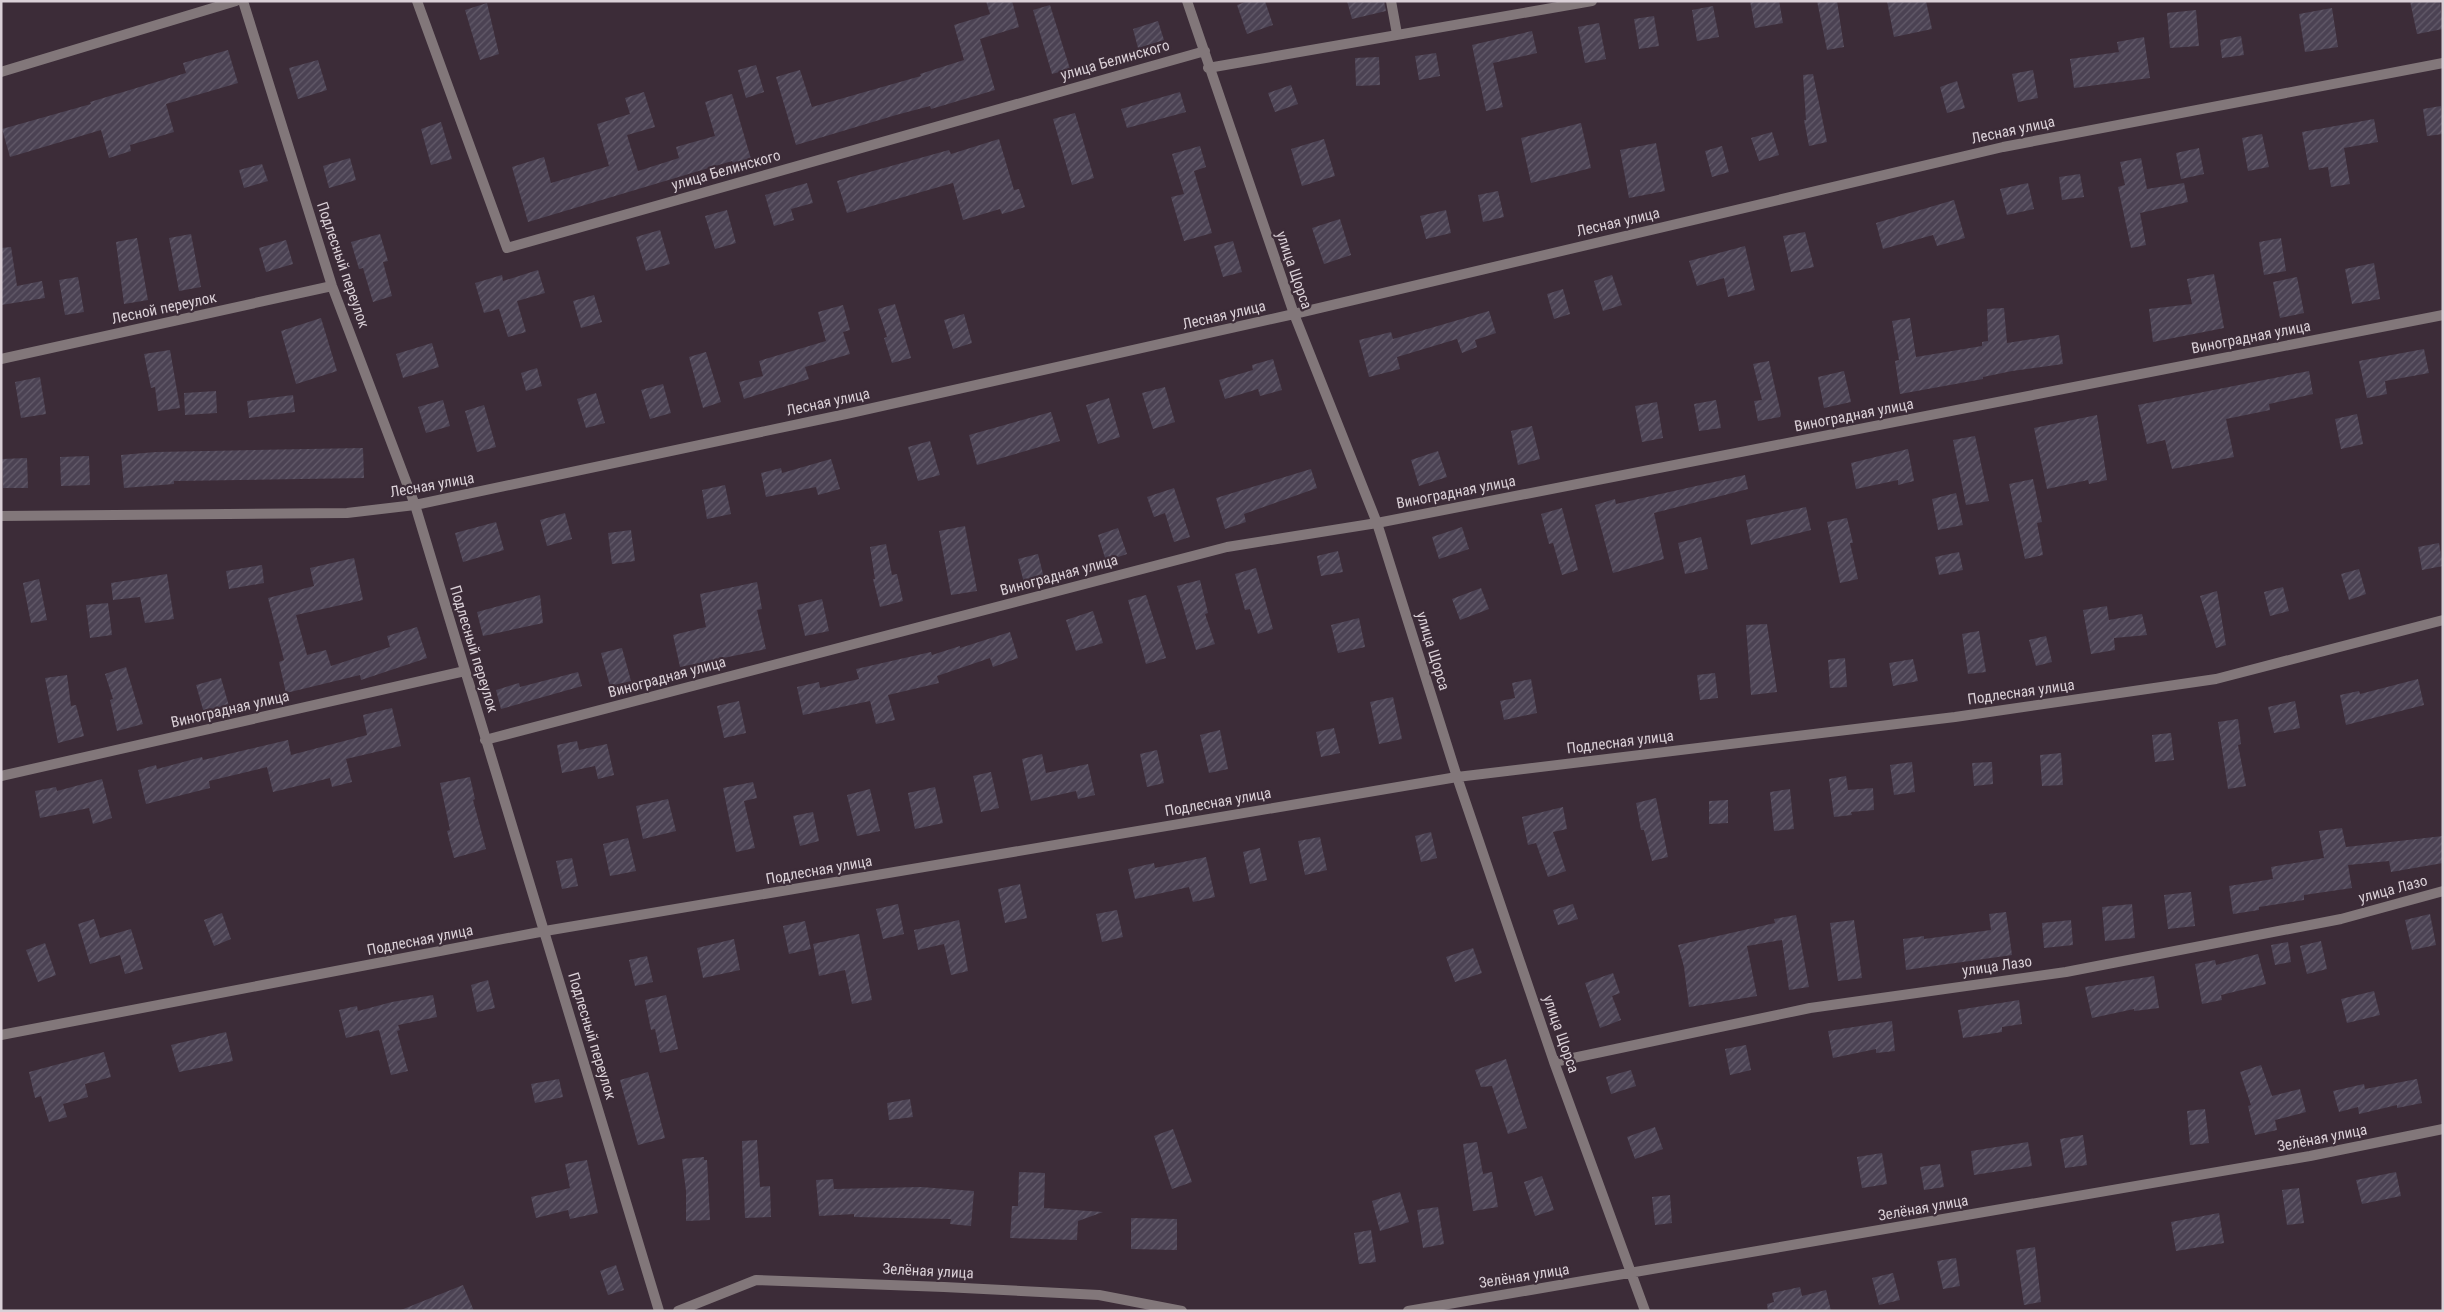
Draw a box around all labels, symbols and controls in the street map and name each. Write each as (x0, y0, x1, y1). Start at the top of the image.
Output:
street label: улица Белинского (1058, 36, 1172, 84)
street label: Лесная улица (1970, 112, 2056, 148)
street label: улица Белинского (669, 146, 783, 194)
street label: Подлесный переулок (313, 200, 373, 330)
street label: Лесная улица (1575, 204, 1661, 240)
street label: улица Щорса (1272, 229, 1316, 311)
street label: Лесной переулок (110, 288, 218, 328)
street label: Лесная улица (1181, 297, 1267, 333)
street label: Виноградная улица (2190, 317, 2312, 357)
street label: Лесная улица (785, 384, 871, 420)
street label: Виноградная улица (1793, 395, 1915, 435)
street label: Лесная улица (389, 469, 475, 501)
street label: Виноградная улица (1395, 472, 1517, 512)
street label: Виноградная улица (998, 551, 1120, 599)
street label: Подлесный переулок (446, 583, 502, 715)
street label: улица Щорса (1412, 609, 1454, 693)
street label: Виноградная улица (606, 653, 728, 701)
street label: Подлесная улица (1966, 676, 2076, 708)
street label: Виноградная улица (169, 687, 291, 731)
street label: Подлесная улица (1565, 727, 1675, 757)
street label: Подлесная улица (1163, 784, 1273, 820)
street label: Подлесная улица (764, 852, 874, 888)
street label: улица Лазо (2357, 871, 2429, 907)
street label: Подлесная улица (365, 921, 475, 959)
street label: улица Лазо (1961, 952, 2033, 980)
street label: Подлесный переулок (564, 970, 620, 1102)
street label: улица Щорса (1539, 993, 1583, 1075)
street label: Зелёная улица (2275, 1120, 2369, 1156)
street label: Зелёная улица (1876, 1191, 1970, 1225)
street label: Зелёная улица (882, 1260, 974, 1282)
street label: Зелёная улица (1478, 1260, 1570, 1292)

